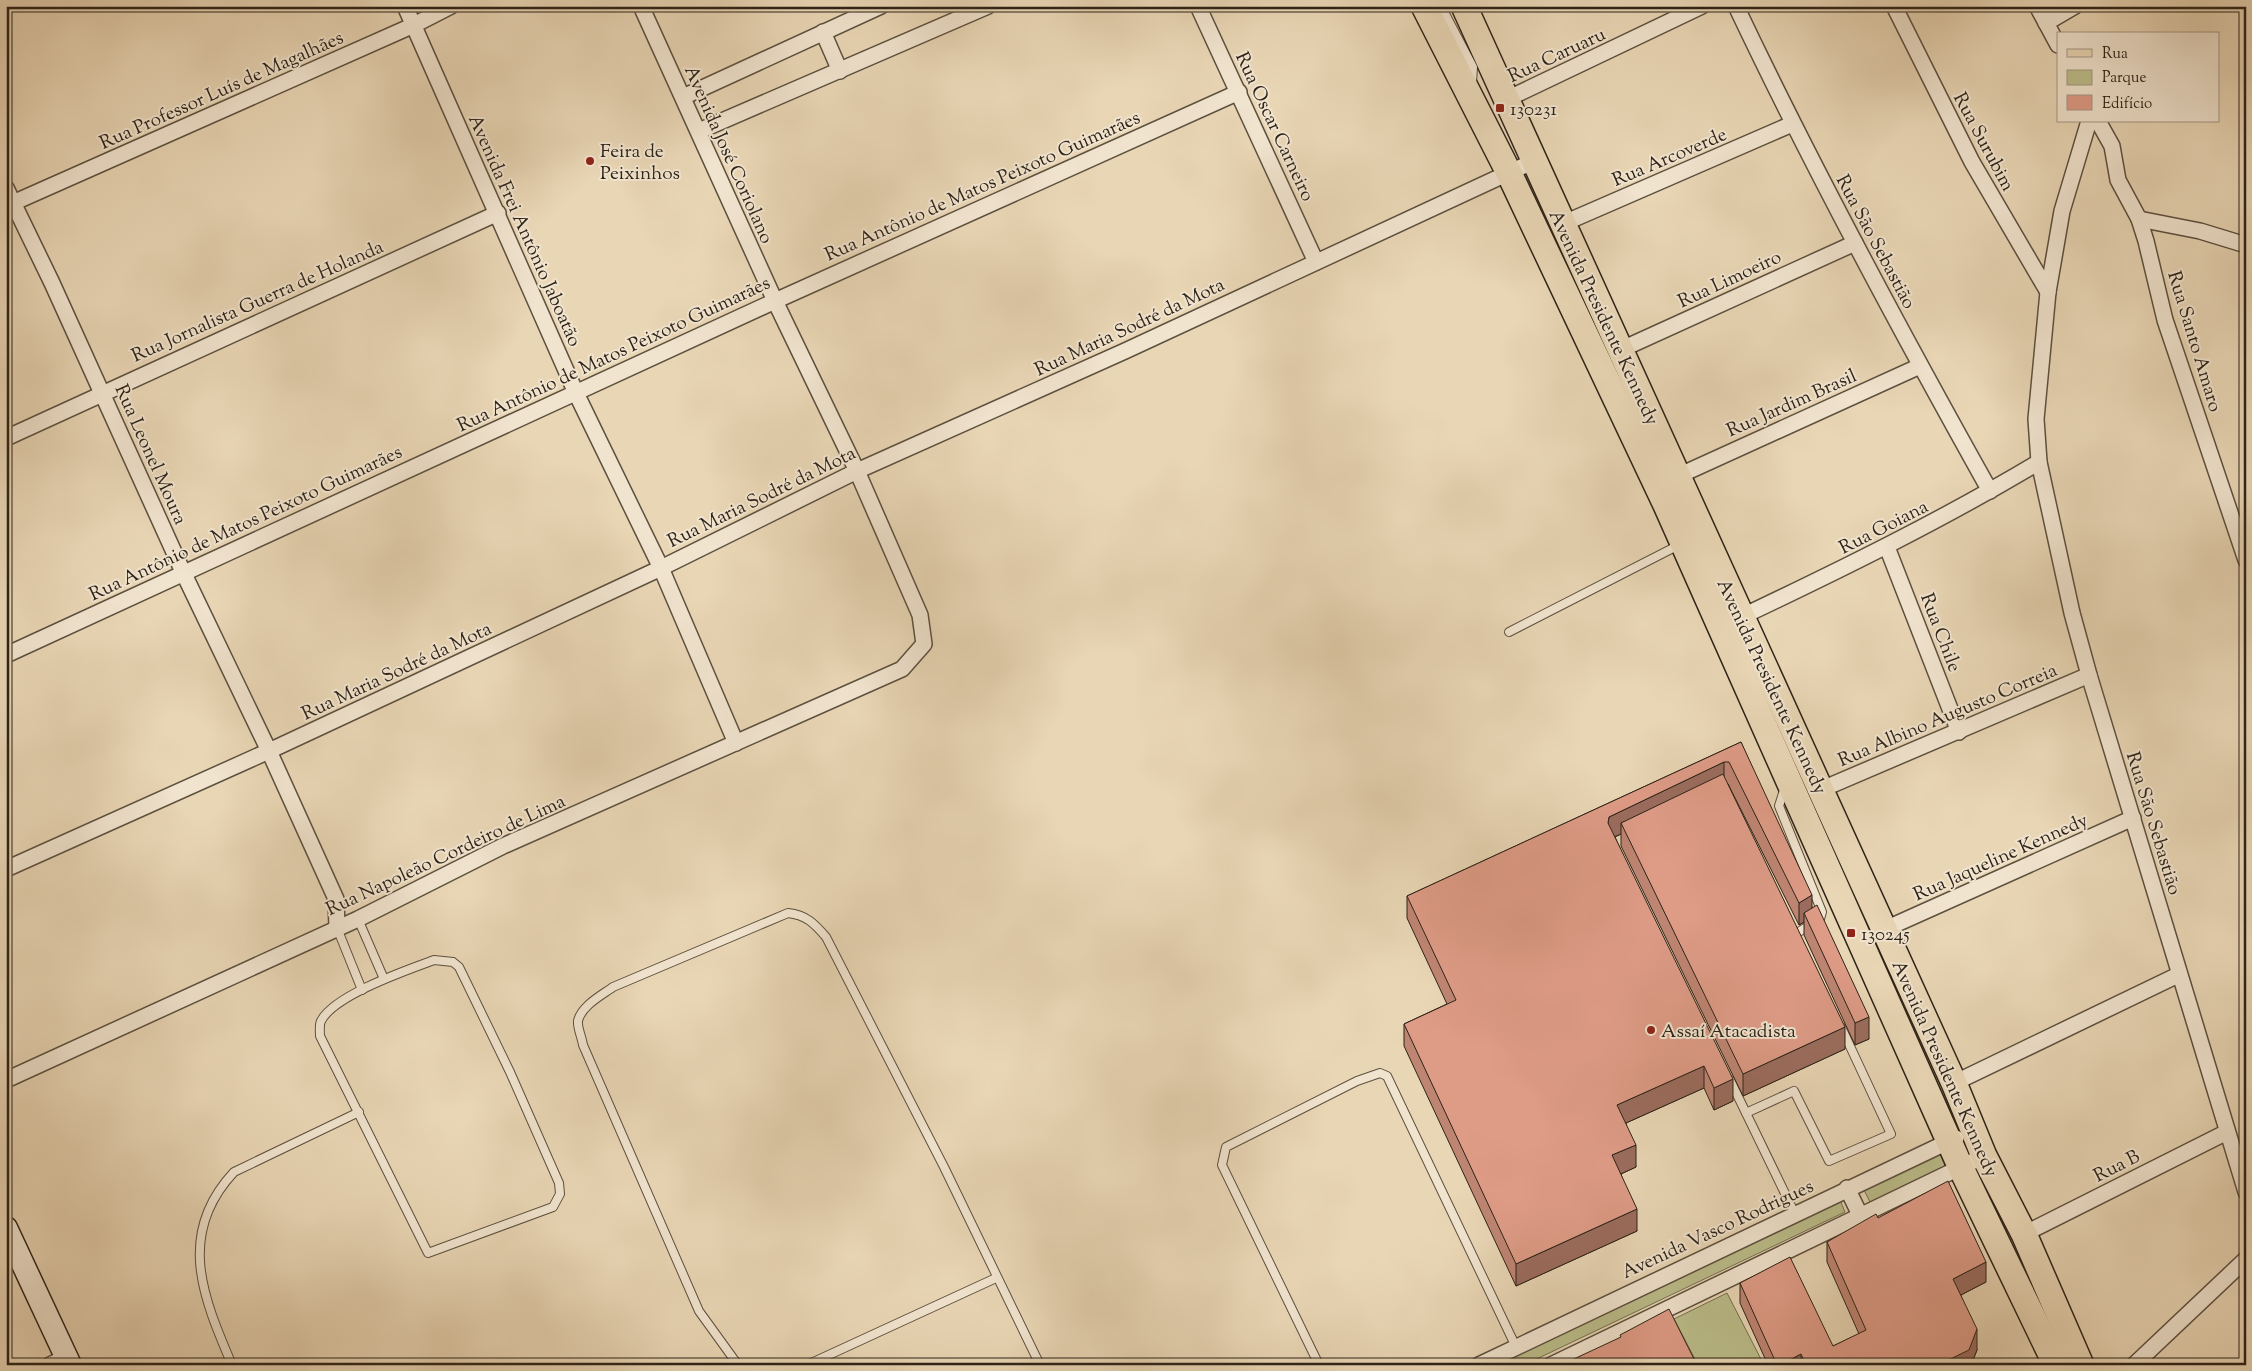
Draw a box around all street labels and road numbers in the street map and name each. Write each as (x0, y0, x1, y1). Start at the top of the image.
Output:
street label: Rua Caruaru (1504, 22, 1610, 91)
street label: Rua Professor Luís de Magalhães (96, 25, 348, 157)
street label: Rua Oscar Carneiro (1227, 48, 1320, 206)
street label: Avenida José Coriolano (676, 62, 779, 248)
street label: Rua Surubim (1945, 88, 2020, 197)
street label: Rua Antônio de Matos Peixoto Guimarães (821, 105, 1145, 269)
street label: Avenida Frei Antônio Jaboatão (460, 111, 587, 351)
street label: Rua Arcoverde (1608, 122, 1732, 195)
street label: Rua São Sebastião (1828, 170, 1922, 314)
street label: Avenida Presidente Kennedy (1541, 206, 1665, 431)
street label: Rua Jornalista Guerra de Holanda (128, 234, 388, 370)
street label: Rua Limoeiro (1674, 245, 1786, 316)
street label: Rua Santo Amaro (2159, 268, 2228, 416)
street label: Rua Antônio de Matos Peixoto Guimarães (453, 271, 775, 440)
street label: Rua Maria Sodré da Mota (1031, 272, 1230, 384)
street label: Rua Jardim Brasil (1723, 364, 1861, 445)
street label: Rua Leonel Moura (107, 381, 193, 530)
street label: Rua Antônio de Matos Peixoto Guimarães (85, 440, 407, 609)
street label: Rua Maria Sodré da Mota (663, 441, 861, 556)
street label: Rua Goiana (1835, 494, 1934, 562)
street label: Avenida Presidente Kennedy (1709, 575, 1833, 800)
street label: Rua Chile (1912, 589, 1967, 676)
street label: Rua Maria Sodré da Mota (298, 616, 497, 728)
street label: Rua Albino Augusto Correia (1834, 658, 2062, 775)
street label: Rua São Sebastião (2118, 749, 2187, 899)
street label: Rua Napoleão Cordeiro de Lima (322, 789, 571, 924)
street label: Rua Jaqueline Kennedy (1909, 807, 2093, 909)
street label: Avenida Presidente Kennedy (1884, 956, 2004, 1182)
street label: Rua B (2089, 1144, 2145, 1190)
street label: Avenida Vasco Rodrigues (1618, 1174, 1819, 1287)

